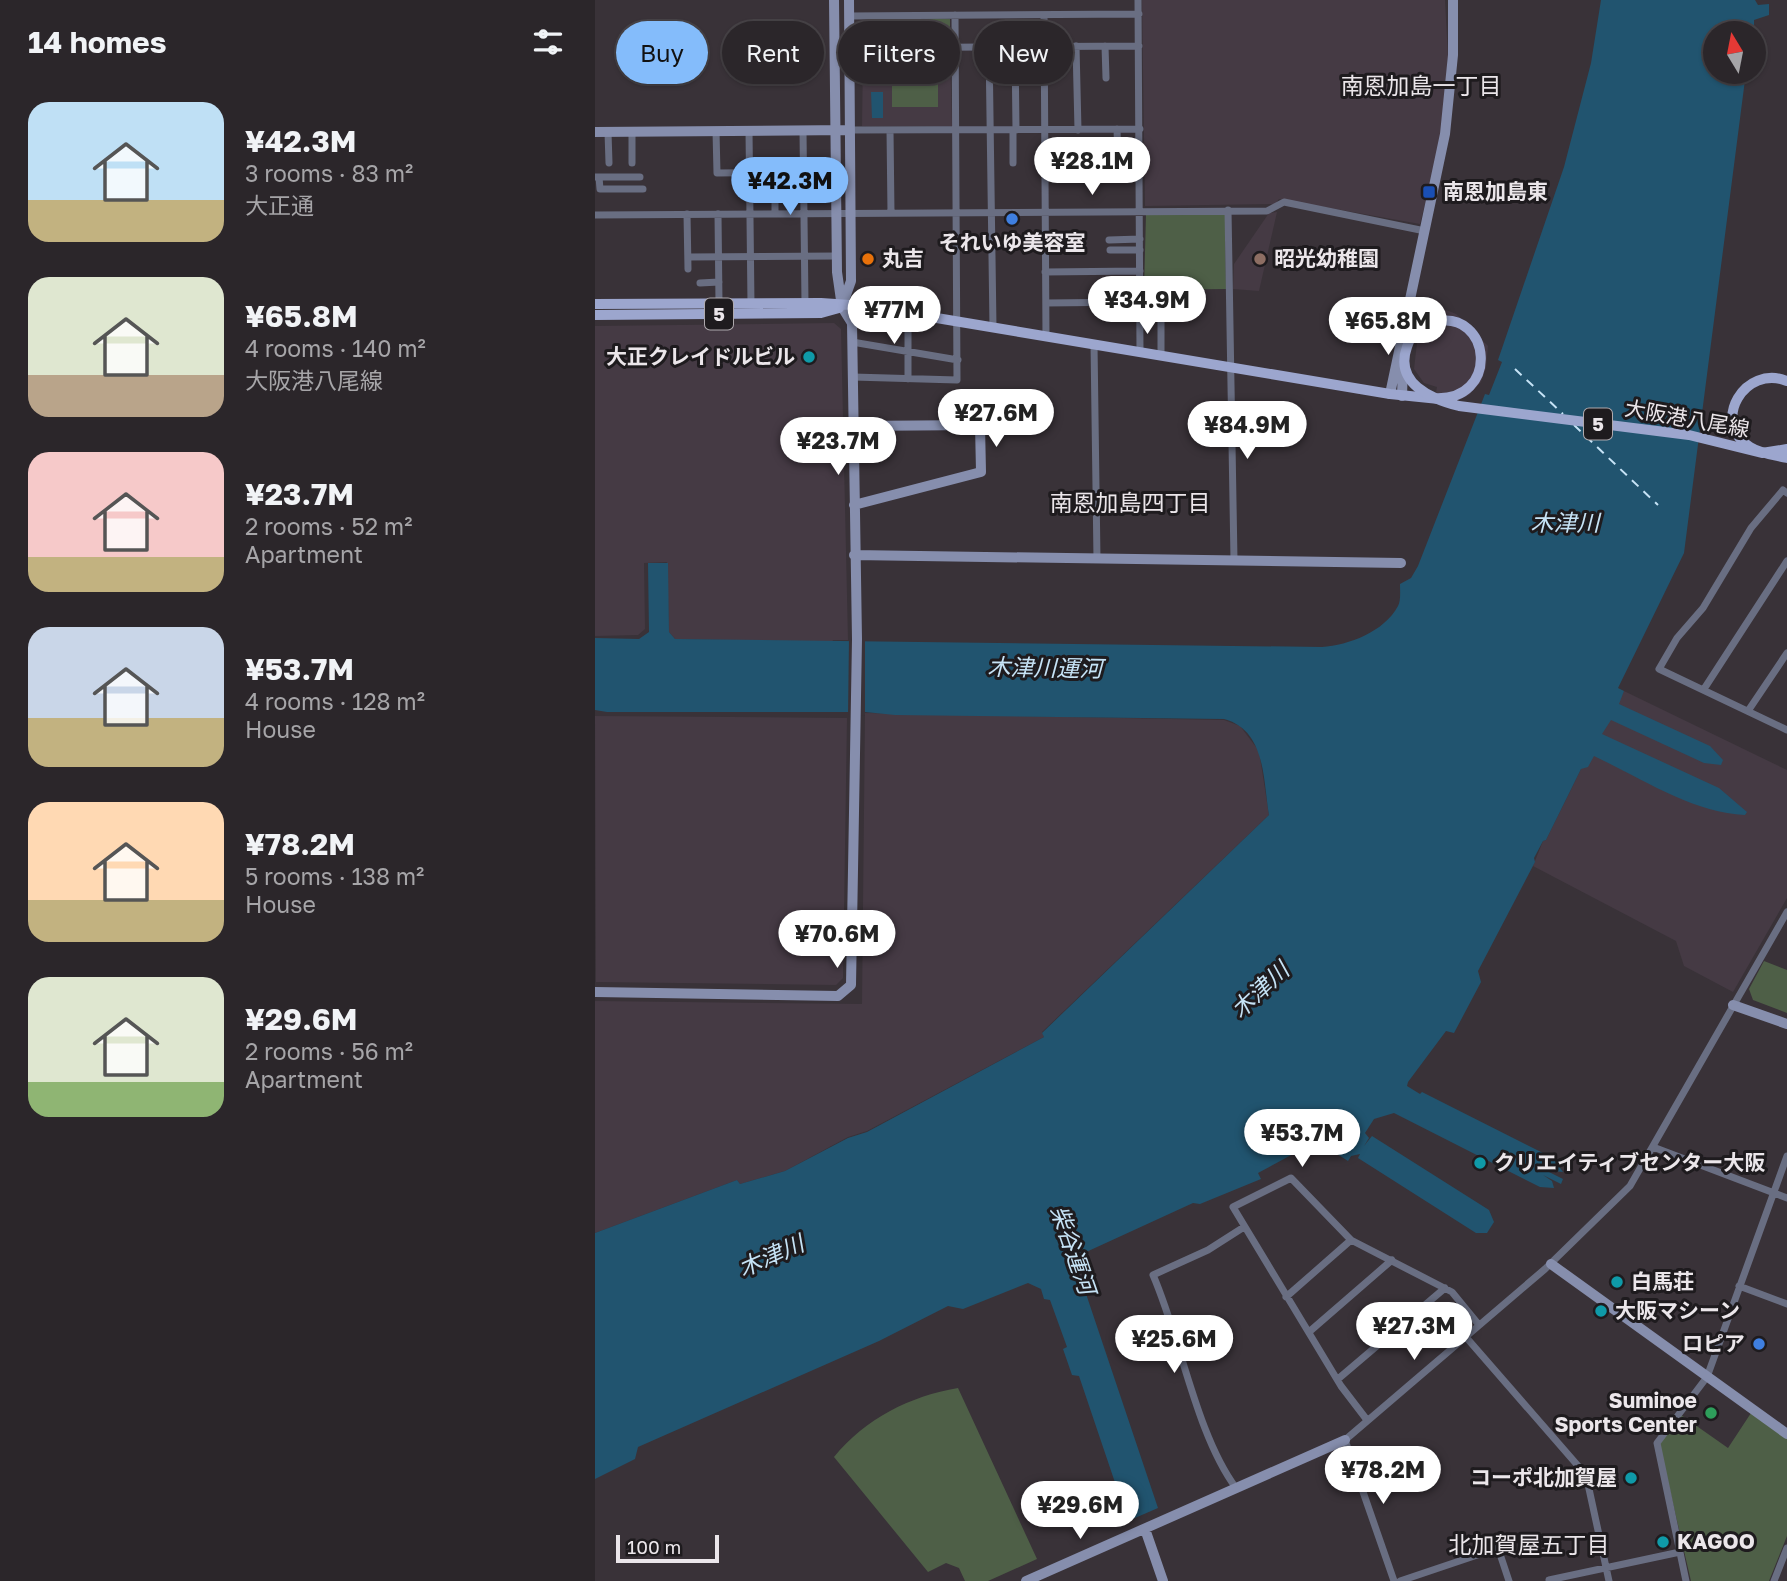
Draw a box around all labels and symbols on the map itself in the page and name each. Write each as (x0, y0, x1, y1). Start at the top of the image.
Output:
north arrow (1703, 21, 1766, 84)
district label: 南恩加島一丁目 (1341, 71, 1502, 99)
pin: ¥28.1M (1035, 138, 1149, 197)
pin: ¥42.3M (733, 158, 847, 217)
place label: 南恩加島東 (1443, 178, 1548, 204)
marker: 南恩加島東 (1421, 184, 1437, 200)
marker: それいゆ美容室 (1004, 211, 1020, 227)
place label: それいゆ美容室 (939, 229, 1086, 255)
place label: 丸吉 (882, 245, 924, 271)
place label: 昭光幼稚園 (1274, 245, 1379, 271)
marker: 丸吉 (860, 251, 876, 267)
marker: 昭光幼稚園 (1252, 251, 1268, 267)
pin: ¥34.9M (1090, 276, 1204, 336)
pin: ¥77M (853, 286, 935, 346)
road number: 5 (705, 298, 733, 330)
pin: ¥65.8M (1331, 298, 1445, 357)
place label: 大正クレイドルビル (606, 343, 795, 369)
marker: 大正クレイドルビル (801, 349, 817, 365)
pin: ¥27.6M (939, 390, 1053, 449)
street label: 大阪港八尾線 (1623, 394, 1751, 442)
pin: ¥84.9M (1190, 402, 1304, 461)
road number: 5 (1584, 408, 1612, 440)
pin: ¥23.7M (781, 418, 895, 477)
district label: 南恩加島四丁目 (1050, 488, 1211, 516)
water label: 木津川 (1531, 508, 1603, 536)
water label: 木津川運河 (987, 652, 1107, 682)
pin: ¥70.6M (780, 911, 894, 970)
water label: 木津川 (1225, 953, 1296, 1023)
pin: ¥53.7M (1245, 1110, 1359, 1169)
place label: クリエイティブセンター大阪 (1494, 1149, 1765, 1175)
marker: クリエイティブセンター大阪 (1472, 1155, 1488, 1171)
water label: 柴谷運河 (1046, 1202, 1103, 1302)
water label: 木津川 (733, 1227, 811, 1282)
place label: 白馬荘 (1631, 1268, 1694, 1294)
marker: 白馬荘 (1609, 1274, 1625, 1290)
place label: 大阪マシーン (1615, 1297, 1740, 1323)
pin: ¥27.3M (1357, 1302, 1471, 1362)
marker: 大阪マシーン (1593, 1303, 1609, 1319)
pin: ¥25.6M (1117, 1316, 1231, 1375)
place label: ロピア (1682, 1330, 1745, 1356)
marker: ロピア (1751, 1336, 1767, 1352)
place label: Suminoe Sports Center (1554, 1387, 1697, 1437)
marker: Suminoe Sports Center (1703, 1405, 1719, 1421)
pin: ¥78.2M (1326, 1446, 1440, 1506)
place label: コーポ北加賀屋 (1470, 1464, 1617, 1490)
marker: コーポ北加賀屋 (1623, 1470, 1639, 1486)
pin: ¥29.6M (1023, 1482, 1137, 1541)
place label: KAGOO (1677, 1528, 1755, 1554)
district label: 北加賀屋五丁目 (1449, 1530, 1610, 1558)
scale bar (616, 1532, 719, 1564)
marker: KAGOO (1655, 1534, 1671, 1550)

